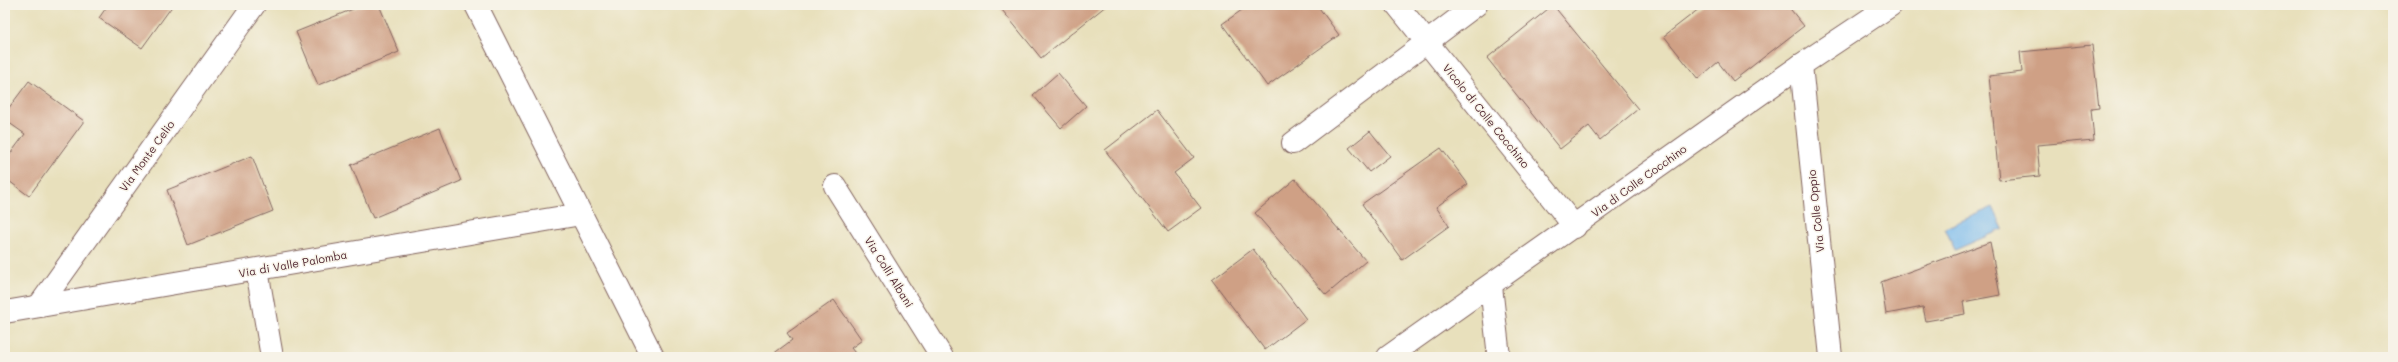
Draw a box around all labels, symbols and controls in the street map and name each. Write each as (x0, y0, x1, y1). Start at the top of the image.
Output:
street label: Vicolo di Colle Cocchino (1440, 61, 1533, 171)
street label: Via Monte Celio (116, 117, 178, 194)
street label: Via di Colle Cocchino (1588, 141, 1690, 220)
street label: Via Colle Oppio (1804, 168, 1827, 253)
street label: Via Colli Albani (862, 233, 917, 310)
street label: Via di Valle Palomba (237, 247, 348, 280)

